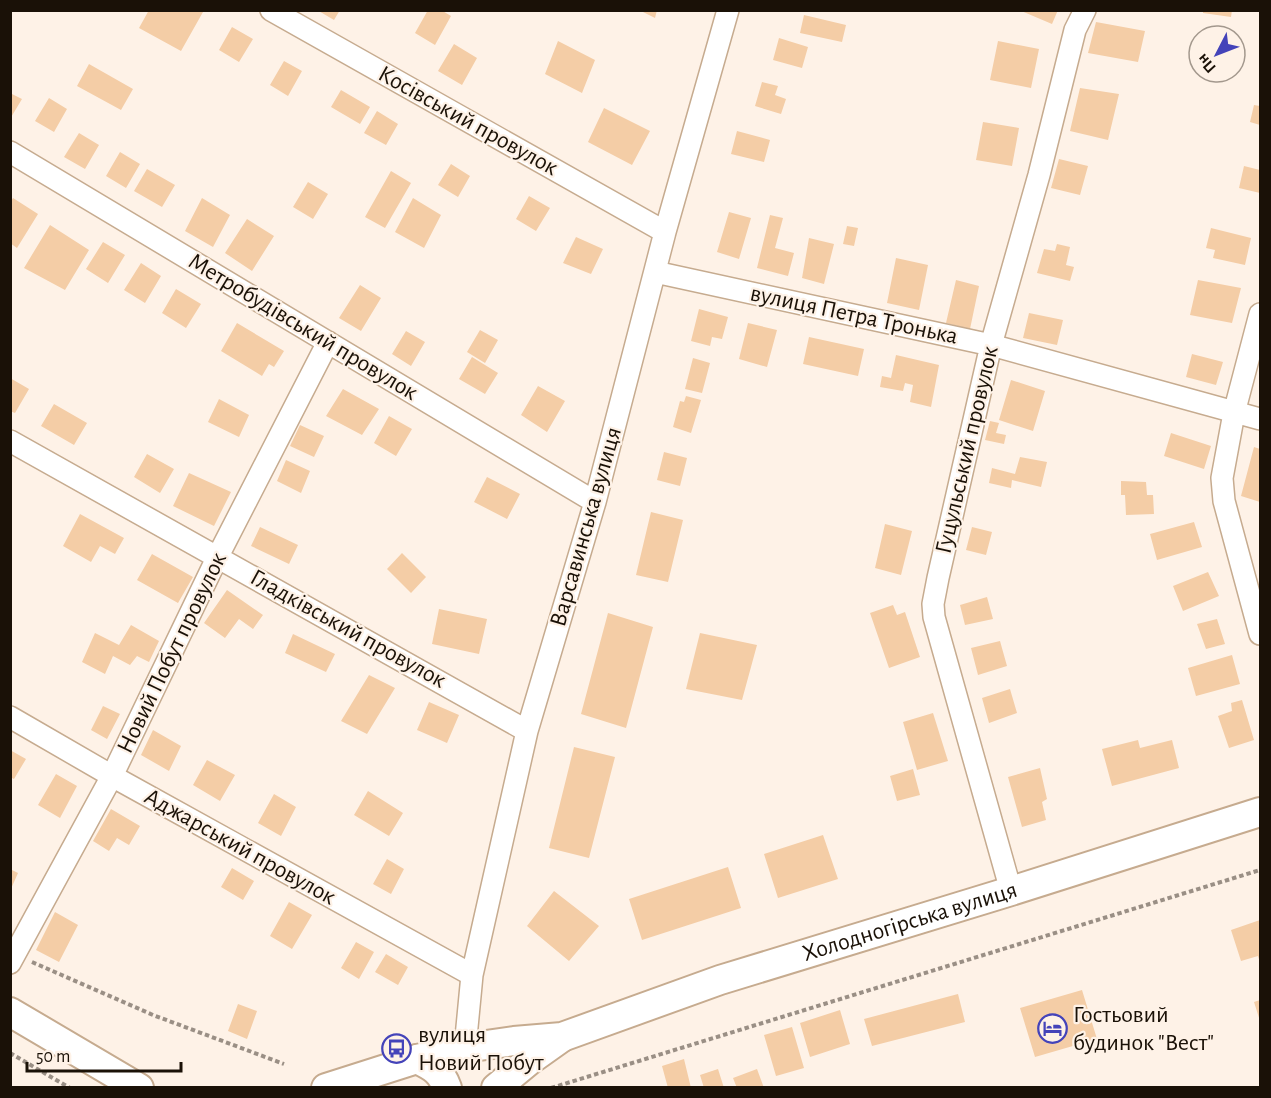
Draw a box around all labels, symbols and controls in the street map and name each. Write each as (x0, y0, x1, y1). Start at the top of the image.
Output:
north arrow (1187, 24, 1247, 84)
text: Пн (1194, 51, 1219, 76)
street label: Косівський провулок (374, 62, 562, 180)
street label: Метробудівський провулок (184, 249, 422, 405)
street label: вулиця Петра Тронька (748, 281, 960, 349)
street label: Гуцульський провулок (931, 344, 1003, 556)
street label: Варсавинська вулиця (546, 425, 626, 629)
street label: Новий Побут провулок (113, 549, 231, 757)
street label: Гладківський провулок (246, 565, 450, 693)
street label: Аджарський провулок (140, 784, 340, 910)
street label: Холодногірська вулиця (800, 878, 1020, 966)
place label: Гостьовий будинок "Вест" (1073, 1003, 1214, 1055)
hotel icon: Гостьовий будинок "Вест" (1036, 1013, 1068, 1045)
place label: вулиця Новий Побут (418, 1023, 544, 1075)
bus stop icon: вулиця Новий Побут (381, 1033, 413, 1065)
scale bar (27, 1035, 182, 1073)
text: 50 m (36, 1048, 70, 1066)

